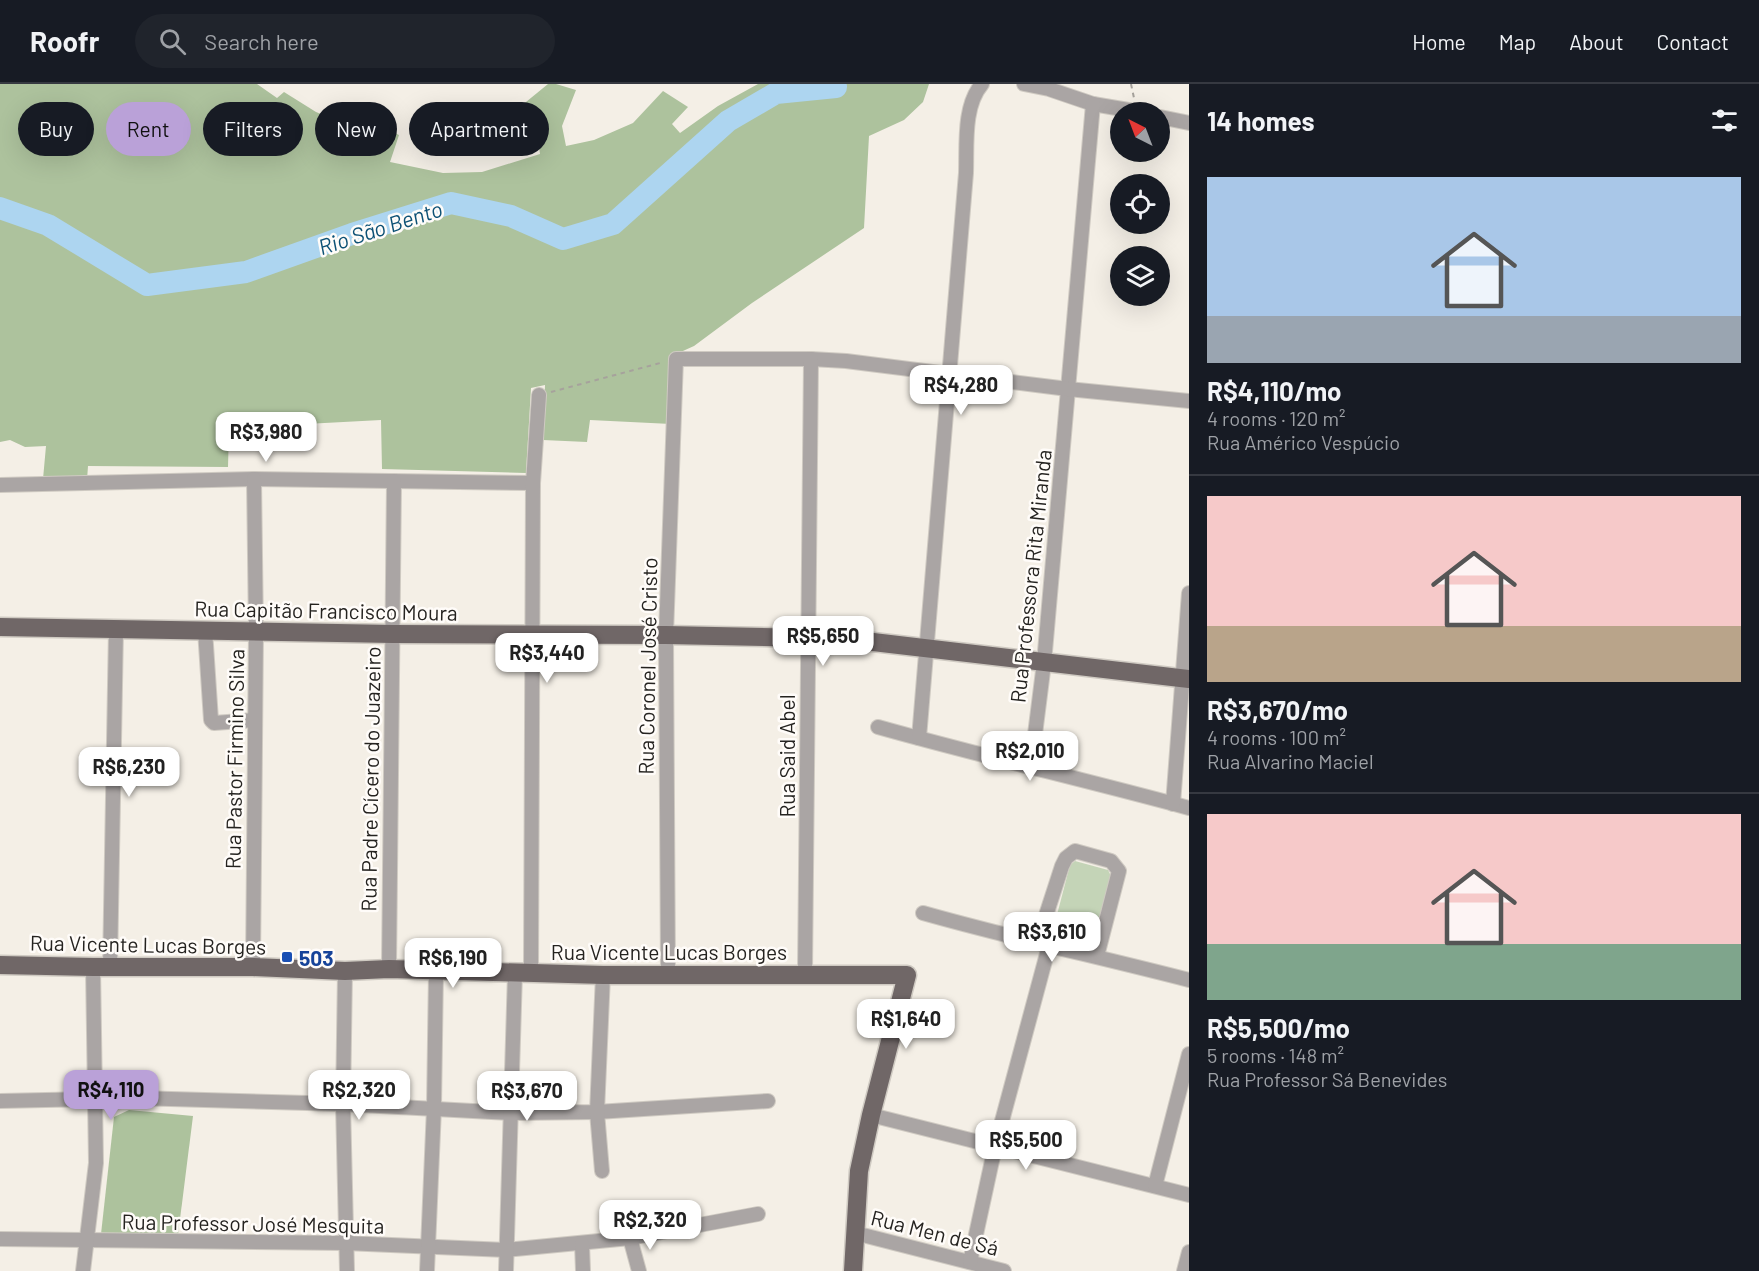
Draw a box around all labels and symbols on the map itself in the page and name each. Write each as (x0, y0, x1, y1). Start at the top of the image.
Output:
north arrow (1110, 102, 1170, 162)
water label: Rio São Bento (315, 195, 445, 259)
pin: R$4,280 (906, 365, 1016, 416)
pin: R$3,980 (211, 412, 321, 463)
street label: Rua Professora Rita Miranda (1004, 448, 1056, 704)
street label: Rua Coronel José Cristo (633, 557, 661, 775)
street label: Rua Capitão Francisco Moura (194, 595, 458, 625)
pin: R$5,650 (768, 616, 878, 667)
pin: R$3,440 (492, 633, 602, 684)
street label: Rua Padre Cícero do Juazeiro (355, 646, 385, 912)
street label: Rua Pastor Firmino Silva (220, 649, 248, 869)
street label: Rua Said Abel (774, 694, 799, 818)
pin: R$2,010 (975, 731, 1085, 782)
pin: R$6,230 (74, 747, 184, 798)
pin: R$3,610 (997, 912, 1107, 963)
street label: Rua Vicente Lucas Borges (30, 929, 266, 959)
pin: R$6,190 (398, 938, 508, 989)
street label: Rua Vicente Lucas Borges (551, 939, 787, 964)
place label: 503 (299, 945, 334, 970)
marker: 503 (280, 950, 294, 964)
pin: R$1,640 (851, 999, 961, 1050)
pin: R$4,110 (56, 1070, 166, 1121)
pin: R$2,320 (304, 1070, 414, 1121)
pin: R$3,670 (472, 1071, 582, 1122)
pin: R$5,500 (971, 1120, 1081, 1171)
pin: R$2,320 (595, 1200, 705, 1251)
street label: Rua Men de Sá (869, 1204, 1001, 1260)
street label: Rua Professor José Mesquita (121, 1208, 385, 1238)

